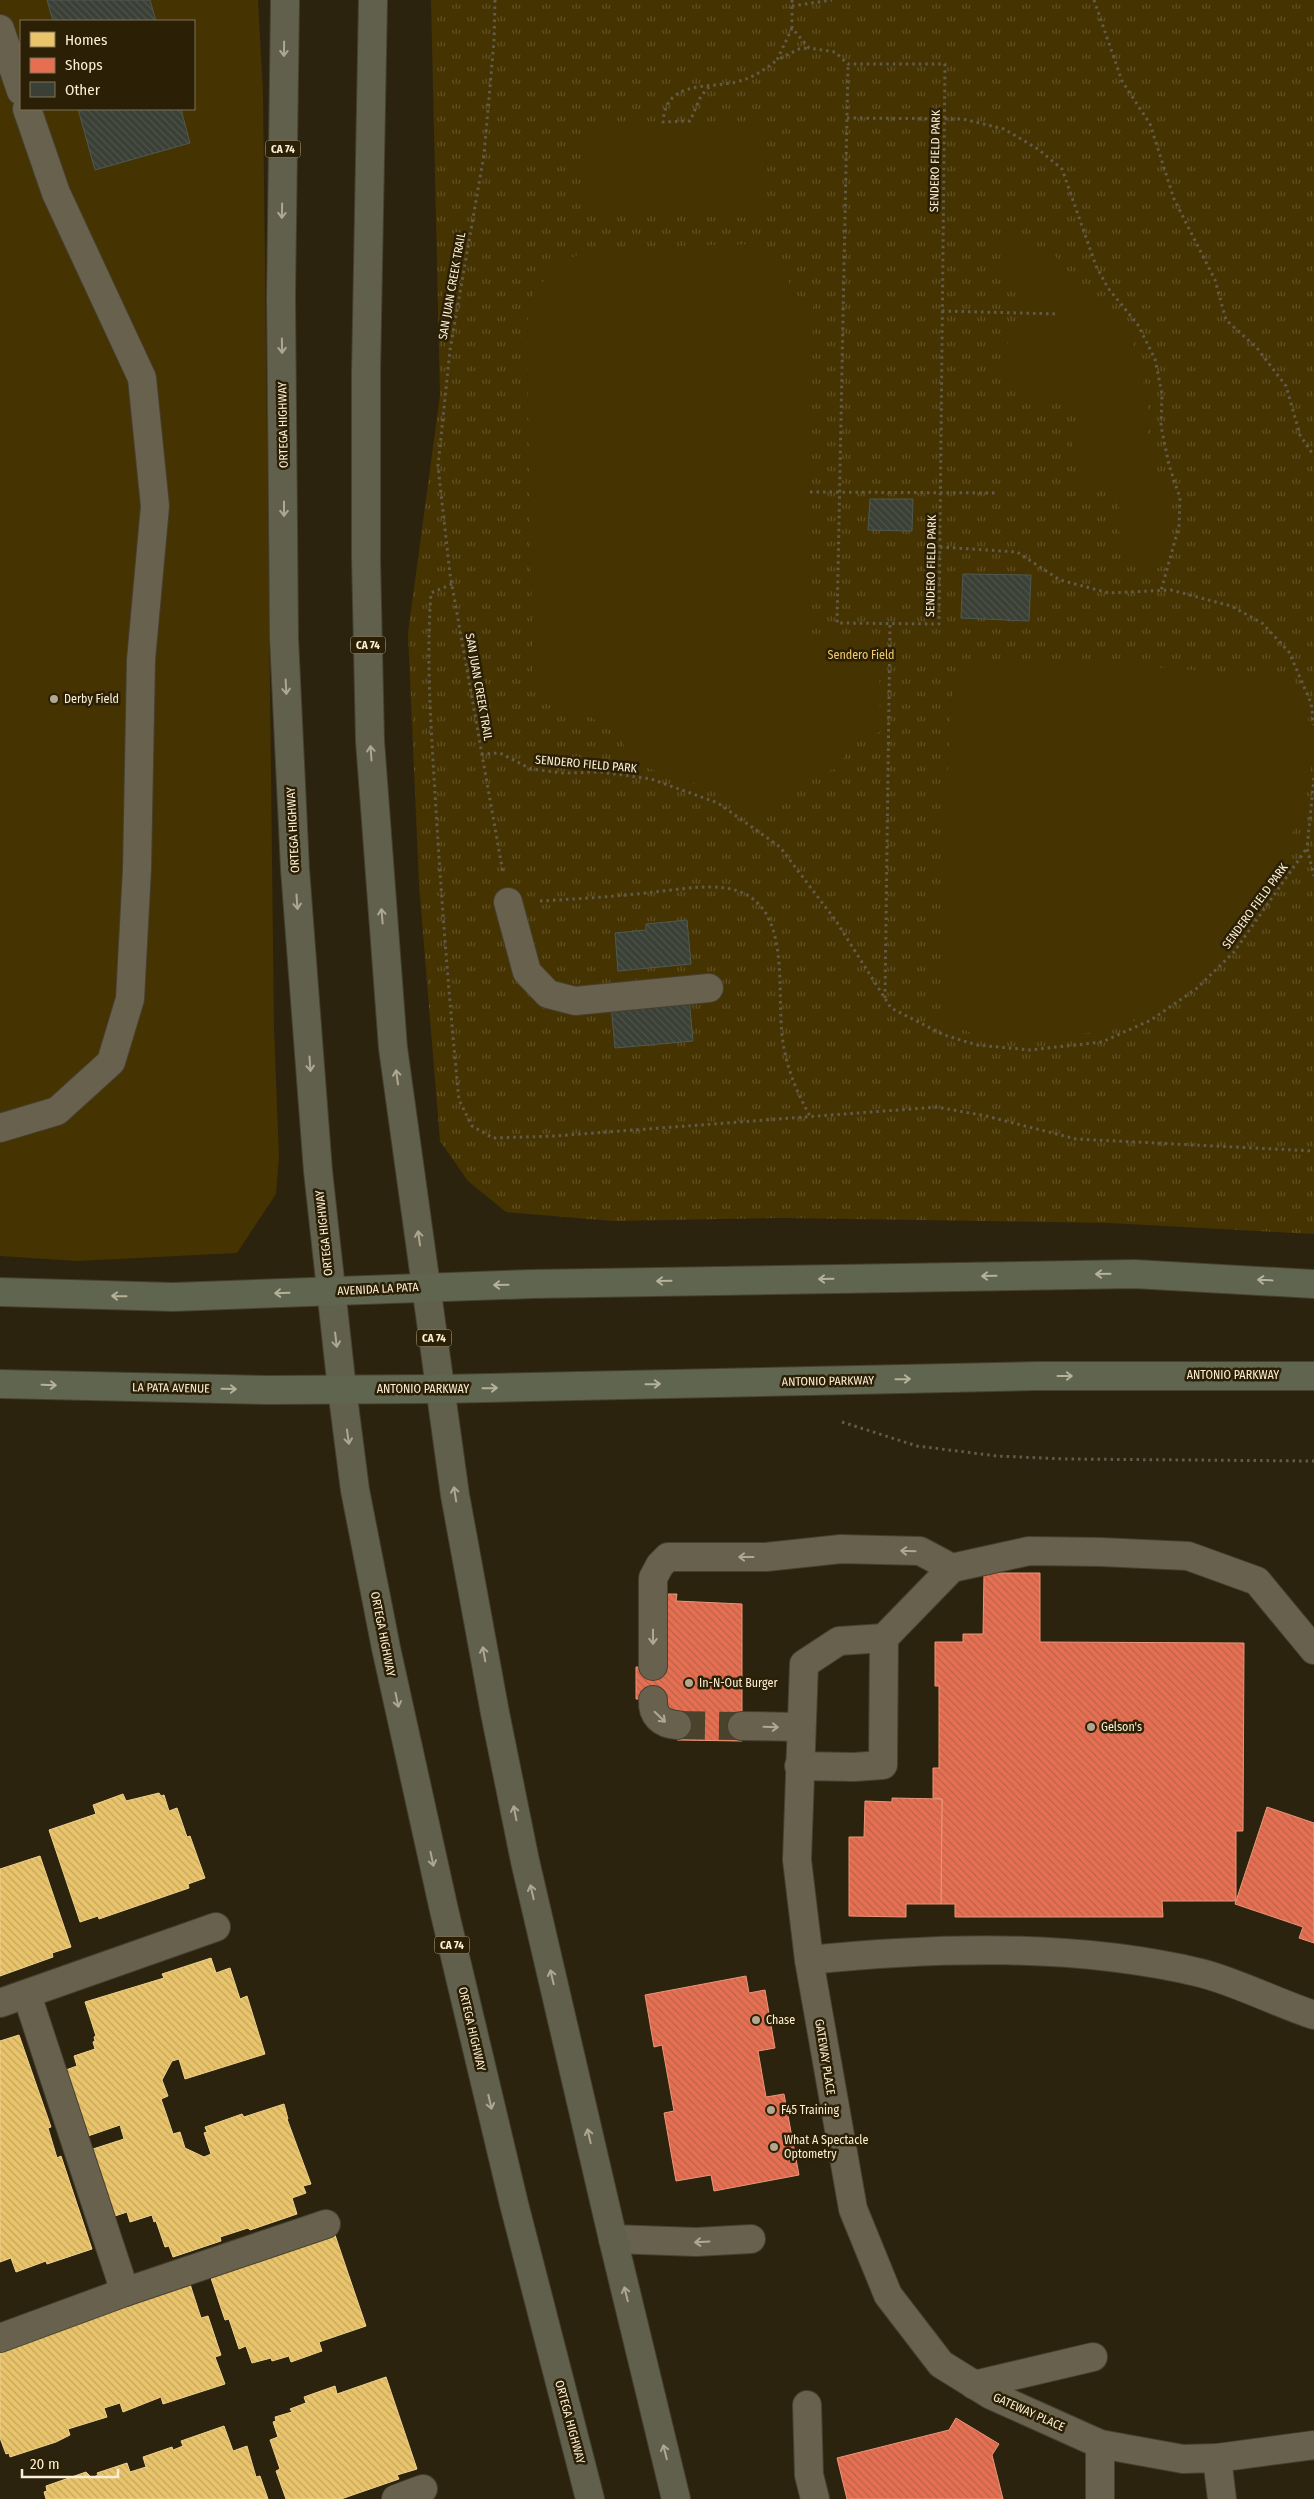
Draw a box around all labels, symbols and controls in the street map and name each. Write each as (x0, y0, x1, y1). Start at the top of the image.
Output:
legend (20, 20, 195, 110)
text: Homes (65, 31, 107, 49)
one-way arrow (279, 40, 289, 56)
text: Shops (65, 56, 103, 74)
text: Other (65, 81, 101, 99)
street label: SENDERO FIELD PARK (927, 109, 943, 212)
road number: CA 74 (266, 140, 300, 158)
one-way arrow (277, 202, 287, 219)
street label: SAN JUAN CREEK TRAIL (436, 231, 468, 341)
one-way arrow (277, 338, 287, 354)
street label: ORTEGA HIGHWAY (275, 382, 291, 468)
one-way arrow (279, 500, 289, 516)
street label: SENDERO FIELD PARK (923, 514, 939, 617)
street label: SAN JUAN CREEK TRAIL (463, 632, 495, 742)
road number: CA 74 (350, 636, 386, 654)
park label: Sendero Field (828, 648, 894, 662)
one-way arrow (281, 678, 291, 695)
place label: Derby Field (64, 692, 119, 706)
marker: Derby Field (48, 693, 60, 705)
one-way arrow (367, 746, 376, 762)
street label: SENDERO FIELD PARK (535, 753, 638, 775)
street label: ORTEGA HIGHWAY (284, 787, 302, 873)
street label: SENDERO FIELD PARK (1219, 860, 1291, 951)
one-way arrow (292, 893, 302, 909)
one-way arrow (377, 908, 387, 924)
one-way arrow (305, 1055, 314, 1071)
one-way arrow (392, 1070, 402, 1086)
street label: ORTEGA HIGHWAY (313, 1189, 335, 1277)
one-way arrow (414, 1231, 424, 1247)
one-way arrow (1095, 1269, 1112, 1279)
one-way arrow (981, 1271, 997, 1280)
one-way arrow (819, 1274, 835, 1283)
one-way arrow (1258, 1276, 1274, 1285)
one-way arrow (656, 1277, 672, 1286)
street label: AVENIDA LA PATA (337, 1280, 420, 1298)
one-way arrow (494, 1280, 510, 1290)
one-way arrow (274, 1289, 290, 1298)
one-way arrow (111, 1291, 128, 1301)
road number: CA 74 (416, 1330, 452, 1346)
one-way arrow (331, 1332, 341, 1348)
street label: ANTONIO PARKWAY (1187, 1368, 1279, 1382)
one-way arrow (1056, 1371, 1073, 1381)
street label: ANTONIO PARKWAY (782, 1373, 874, 1389)
one-way arrow (894, 1374, 910, 1384)
one-way arrow (40, 1380, 56, 1390)
street label: LA PATA AVENUE (132, 1380, 210, 1396)
one-way arrow (644, 1380, 660, 1389)
street label: ANTONIO PARKWAY (377, 1382, 469, 1396)
one-way arrow (482, 1383, 498, 1393)
one-way arrow (220, 1384, 236, 1394)
one-way arrow (343, 1429, 353, 1445)
one-way arrow (450, 1486, 460, 1502)
one-way arrow (900, 1546, 916, 1556)
one-way arrow (738, 1552, 754, 1562)
street label: ORTEGA HIGHWAY (368, 1590, 398, 1678)
one-way arrow (648, 1628, 658, 1645)
one-way arrow (479, 1646, 489, 1662)
place label: In-N-Out Burger (699, 1676, 778, 1690)
marker: In-N-Out Burger (683, 1677, 695, 1689)
one-way arrow (393, 1692, 402, 1708)
one-way arrow (653, 1711, 666, 1723)
place label: Gelson's (1101, 1720, 1142, 1734)
marker: Gelson's (1085, 1721, 1097, 1733)
one-way arrow (763, 1722, 779, 1731)
one-way arrow (510, 1806, 519, 1822)
one-way arrow (428, 1850, 437, 1866)
one-way arrow (527, 1885, 536, 1901)
road number: CA 74 (434, 1936, 470, 1954)
one-way arrow (547, 1970, 556, 1986)
street label: ORTEGA HIGHWAY (455, 1985, 489, 2073)
place label: Chase (766, 2013, 795, 2027)
marker: Chase (750, 2014, 762, 2026)
street label: GATEWAY PLACE (812, 2018, 838, 2096)
one-way arrow (486, 2094, 495, 2110)
place label: F45 Training (781, 2103, 839, 2117)
marker: F45 Training (765, 2104, 777, 2116)
one-way arrow (584, 2128, 593, 2144)
place label: What A Spectacle Optometry (784, 2133, 868, 2161)
marker: What A Spectacle Optometry (768, 2141, 780, 2153)
one-way arrow (694, 2237, 710, 2246)
one-way arrow (621, 2286, 630, 2302)
street label: ORTEGA HIGHWAY (552, 2379, 588, 2465)
street label: GATEWAY PLACE (991, 2390, 1067, 2434)
one-way arrow (660, 2444, 669, 2460)
scale bar (22, 2446, 119, 2478)
text: 20 m (30, 2455, 60, 2473)

